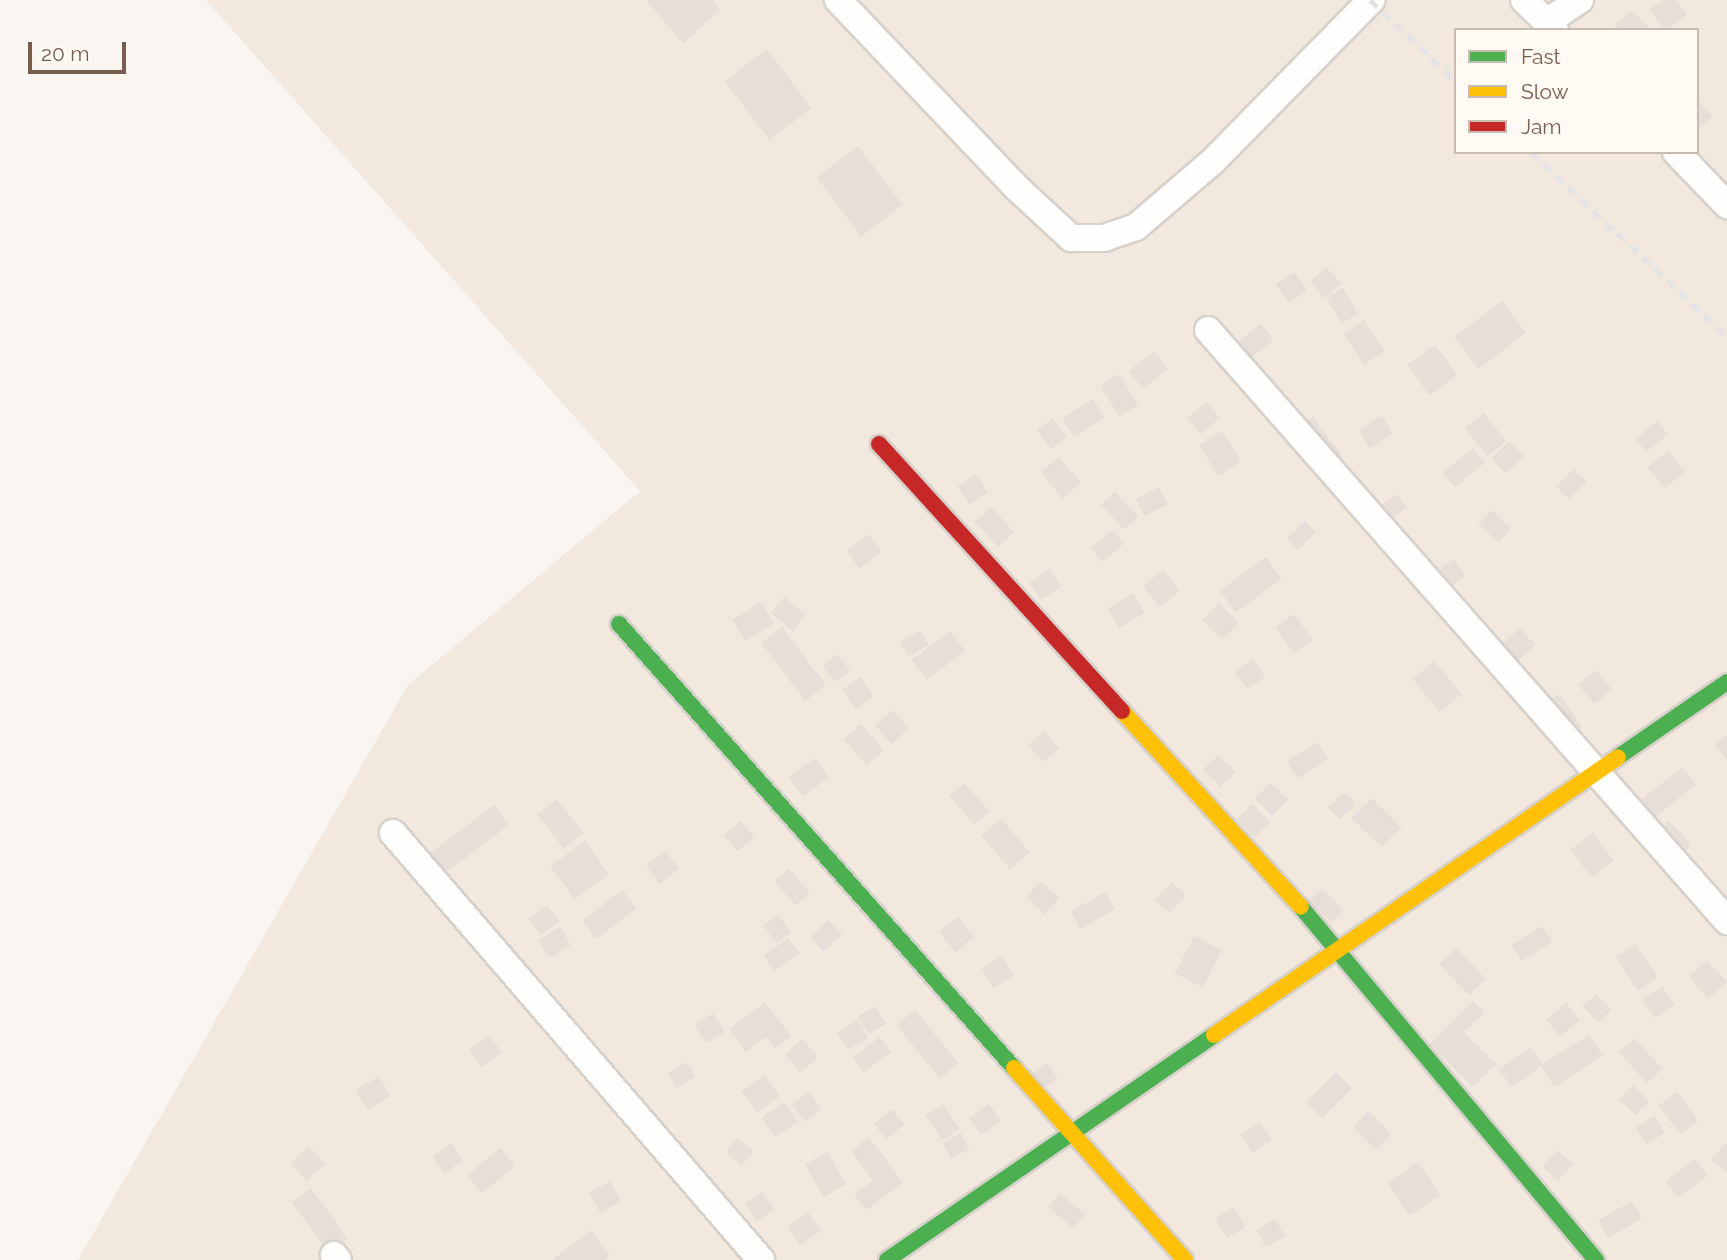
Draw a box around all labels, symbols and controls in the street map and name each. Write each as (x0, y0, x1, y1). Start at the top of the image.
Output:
scale bar (32, 28, 130, 72)
legend (1454, 28, 1699, 154)
text: 20 m (41, 41, 89, 66)
text: Fast (1521, 44, 1561, 69)
text: Slow (1521, 79, 1569, 104)
text: Jam (1521, 114, 1562, 139)

